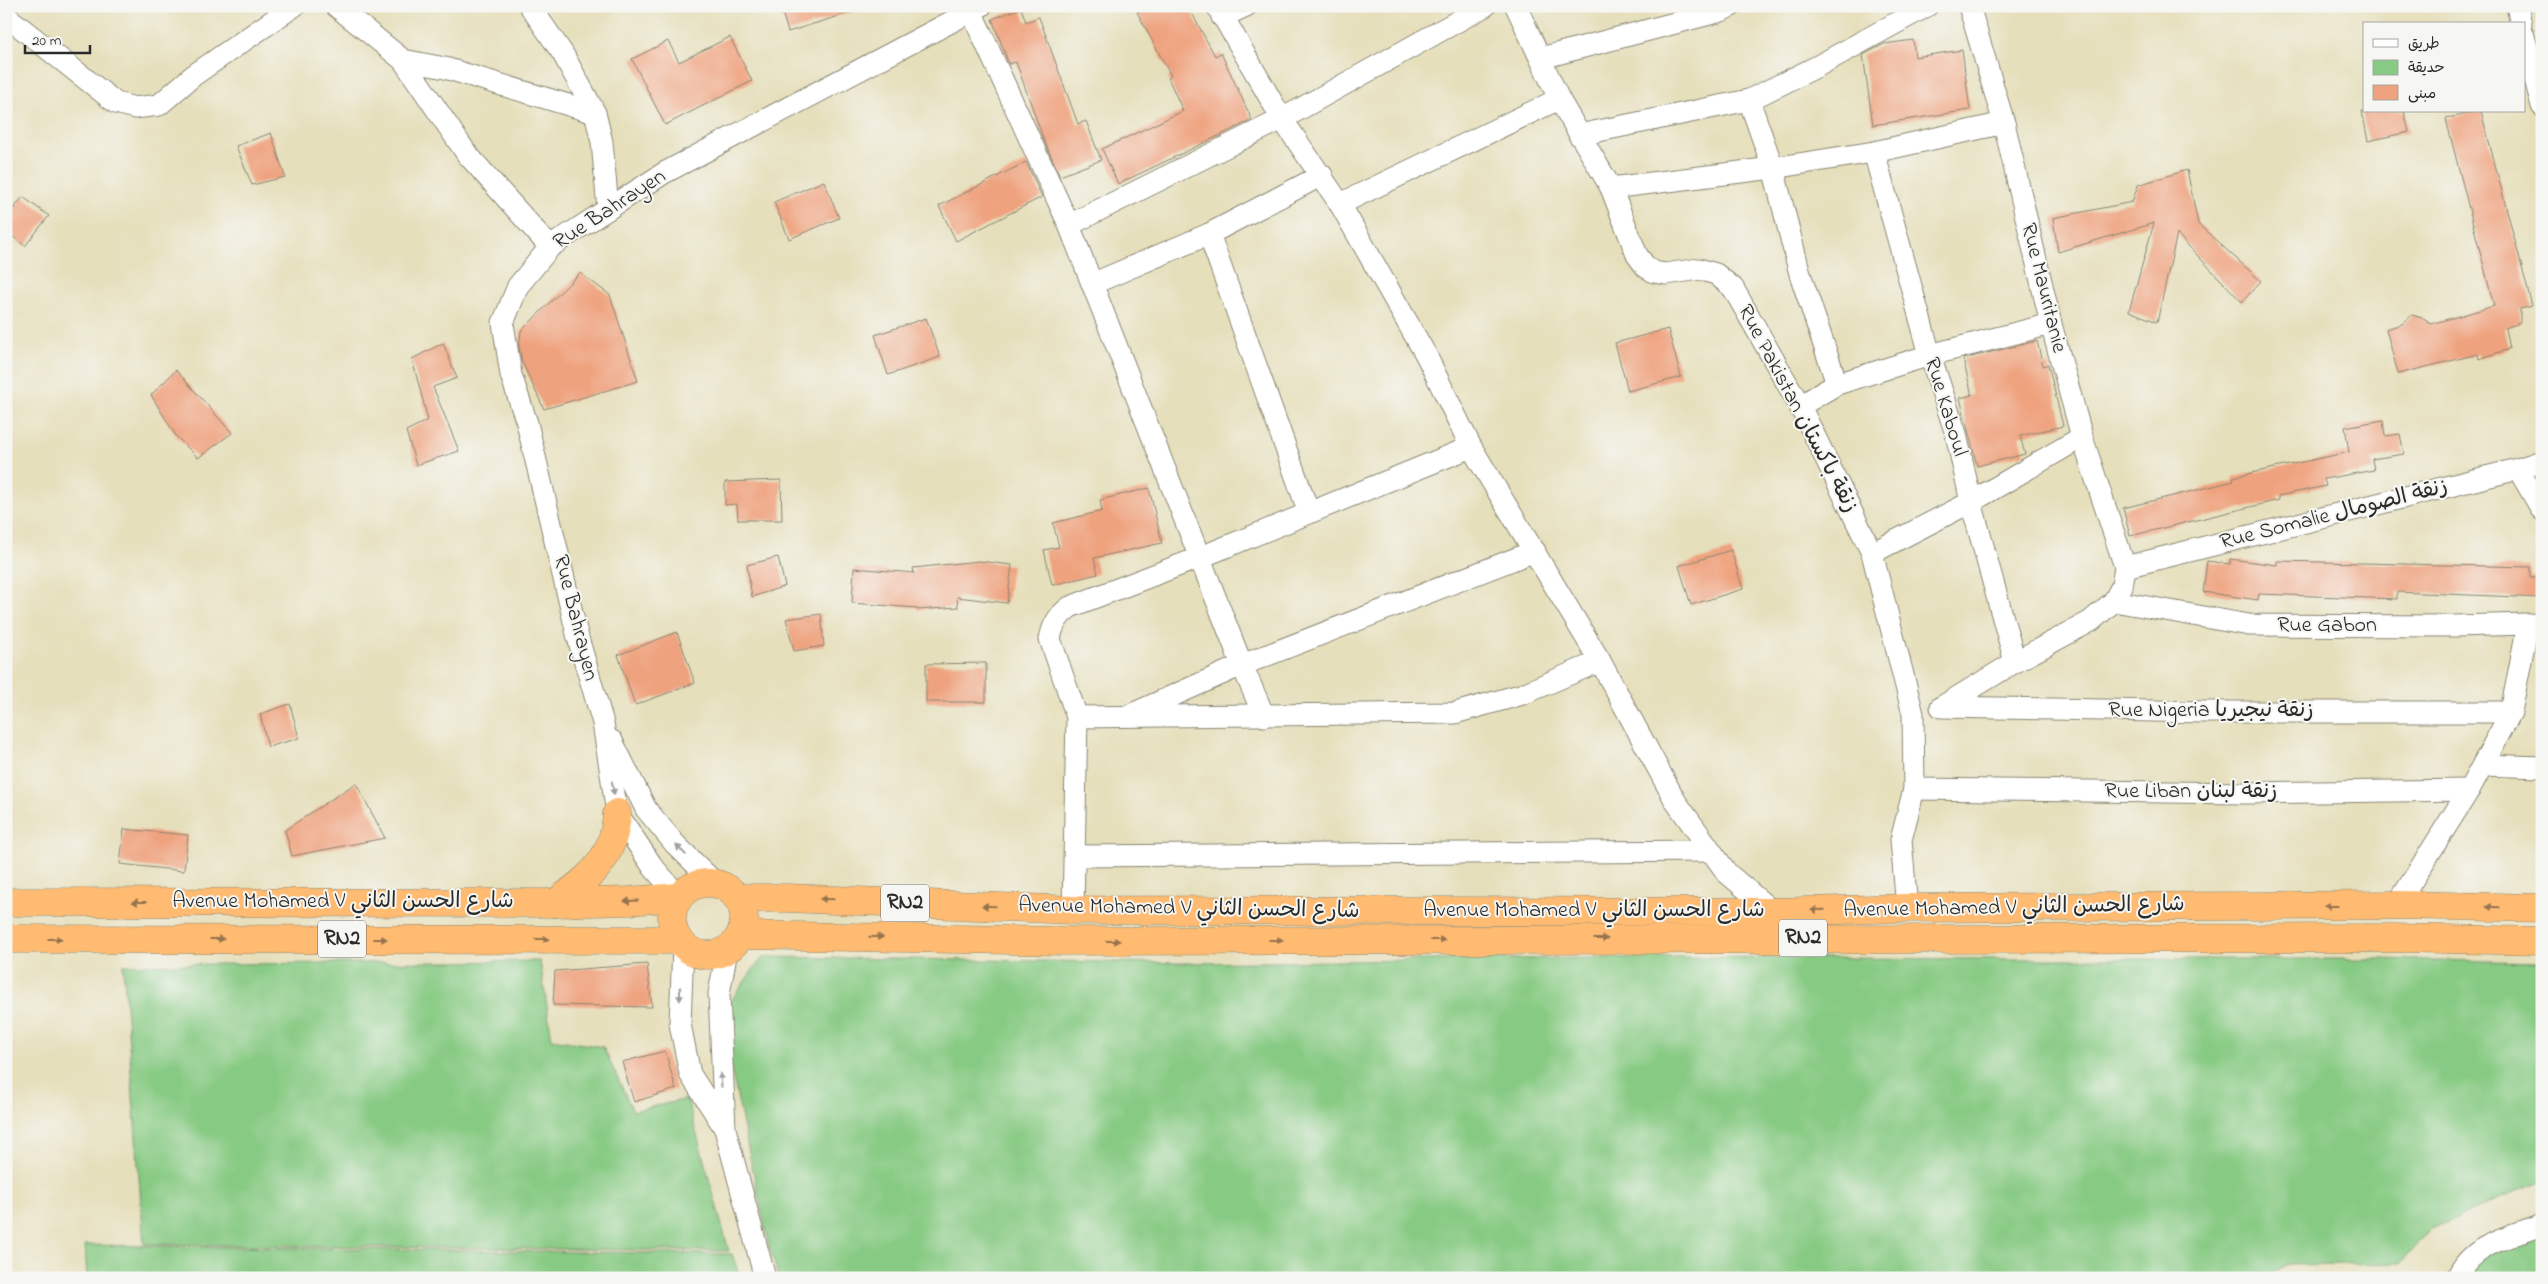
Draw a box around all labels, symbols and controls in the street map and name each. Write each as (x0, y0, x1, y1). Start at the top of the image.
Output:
scale bar (25, 22, 90, 54)
legend (2363, 22, 2526, 112)
text: 20 m (32, 30, 62, 52)
text: طريق (2408, 33, 2440, 55)
text: حديقة (2408, 57, 2445, 79)
text: مبنى (2408, 83, 2436, 105)
street label: Rue Bahrayen (547, 162, 673, 259)
street label: Rue Mauritanie (2011, 220, 2075, 356)
street label: Rue Pakistan زنقة باكستان (1728, 299, 1866, 519)
street label: Rue Kaboul (1915, 354, 1975, 460)
street label: Rue Somalie زنقة الصومال (2217, 471, 2451, 559)
street label: Rue Bahrayen (543, 552, 606, 685)
street label: Rue Gabon (2277, 610, 2377, 642)
street label: Rue Nigeria زنقة نيجيريا (2108, 695, 2314, 728)
street label: Rue Liban زنقة لبنان (2105, 776, 2277, 808)
one-way arrow (609, 781, 617, 797)
one-way arrow (675, 844, 687, 856)
road number: RN2 (881, 884, 929, 921)
street label: Avenue Mohamed V شارع الحسن الثاني (172, 886, 514, 919)
street label: Avenue Mohamed V شارع الحسن الثاني (1843, 889, 2185, 928)
street label: Avenue Mohamed V شارع الحسن الثاني (1018, 890, 1360, 929)
one-way arrow (819, 895, 835, 903)
street label: Avenue Mohamed V شارع الحسن الثاني (1423, 895, 1765, 928)
one-way arrow (622, 897, 638, 905)
one-way arrow (131, 898, 147, 906)
one-way arrow (981, 902, 997, 910)
one-way arrow (2322, 902, 2338, 910)
one-way arrow (2485, 903, 2501, 911)
one-way arrow (1810, 907, 1826, 915)
road number: RN2 (1779, 920, 1827, 956)
road number: RN2 (318, 921, 366, 958)
one-way arrow (869, 933, 885, 941)
one-way arrow (47, 935, 63, 943)
one-way arrow (210, 935, 226, 943)
one-way arrow (372, 935, 388, 943)
one-way arrow (535, 935, 551, 943)
one-way arrow (1593, 935, 1609, 943)
one-way arrow (1268, 936, 1284, 944)
one-way arrow (1431, 936, 1447, 944)
one-way arrow (1106, 937, 1122, 945)
one-way arrow (676, 987, 684, 1003)
one-way arrow (717, 1072, 725, 1088)

